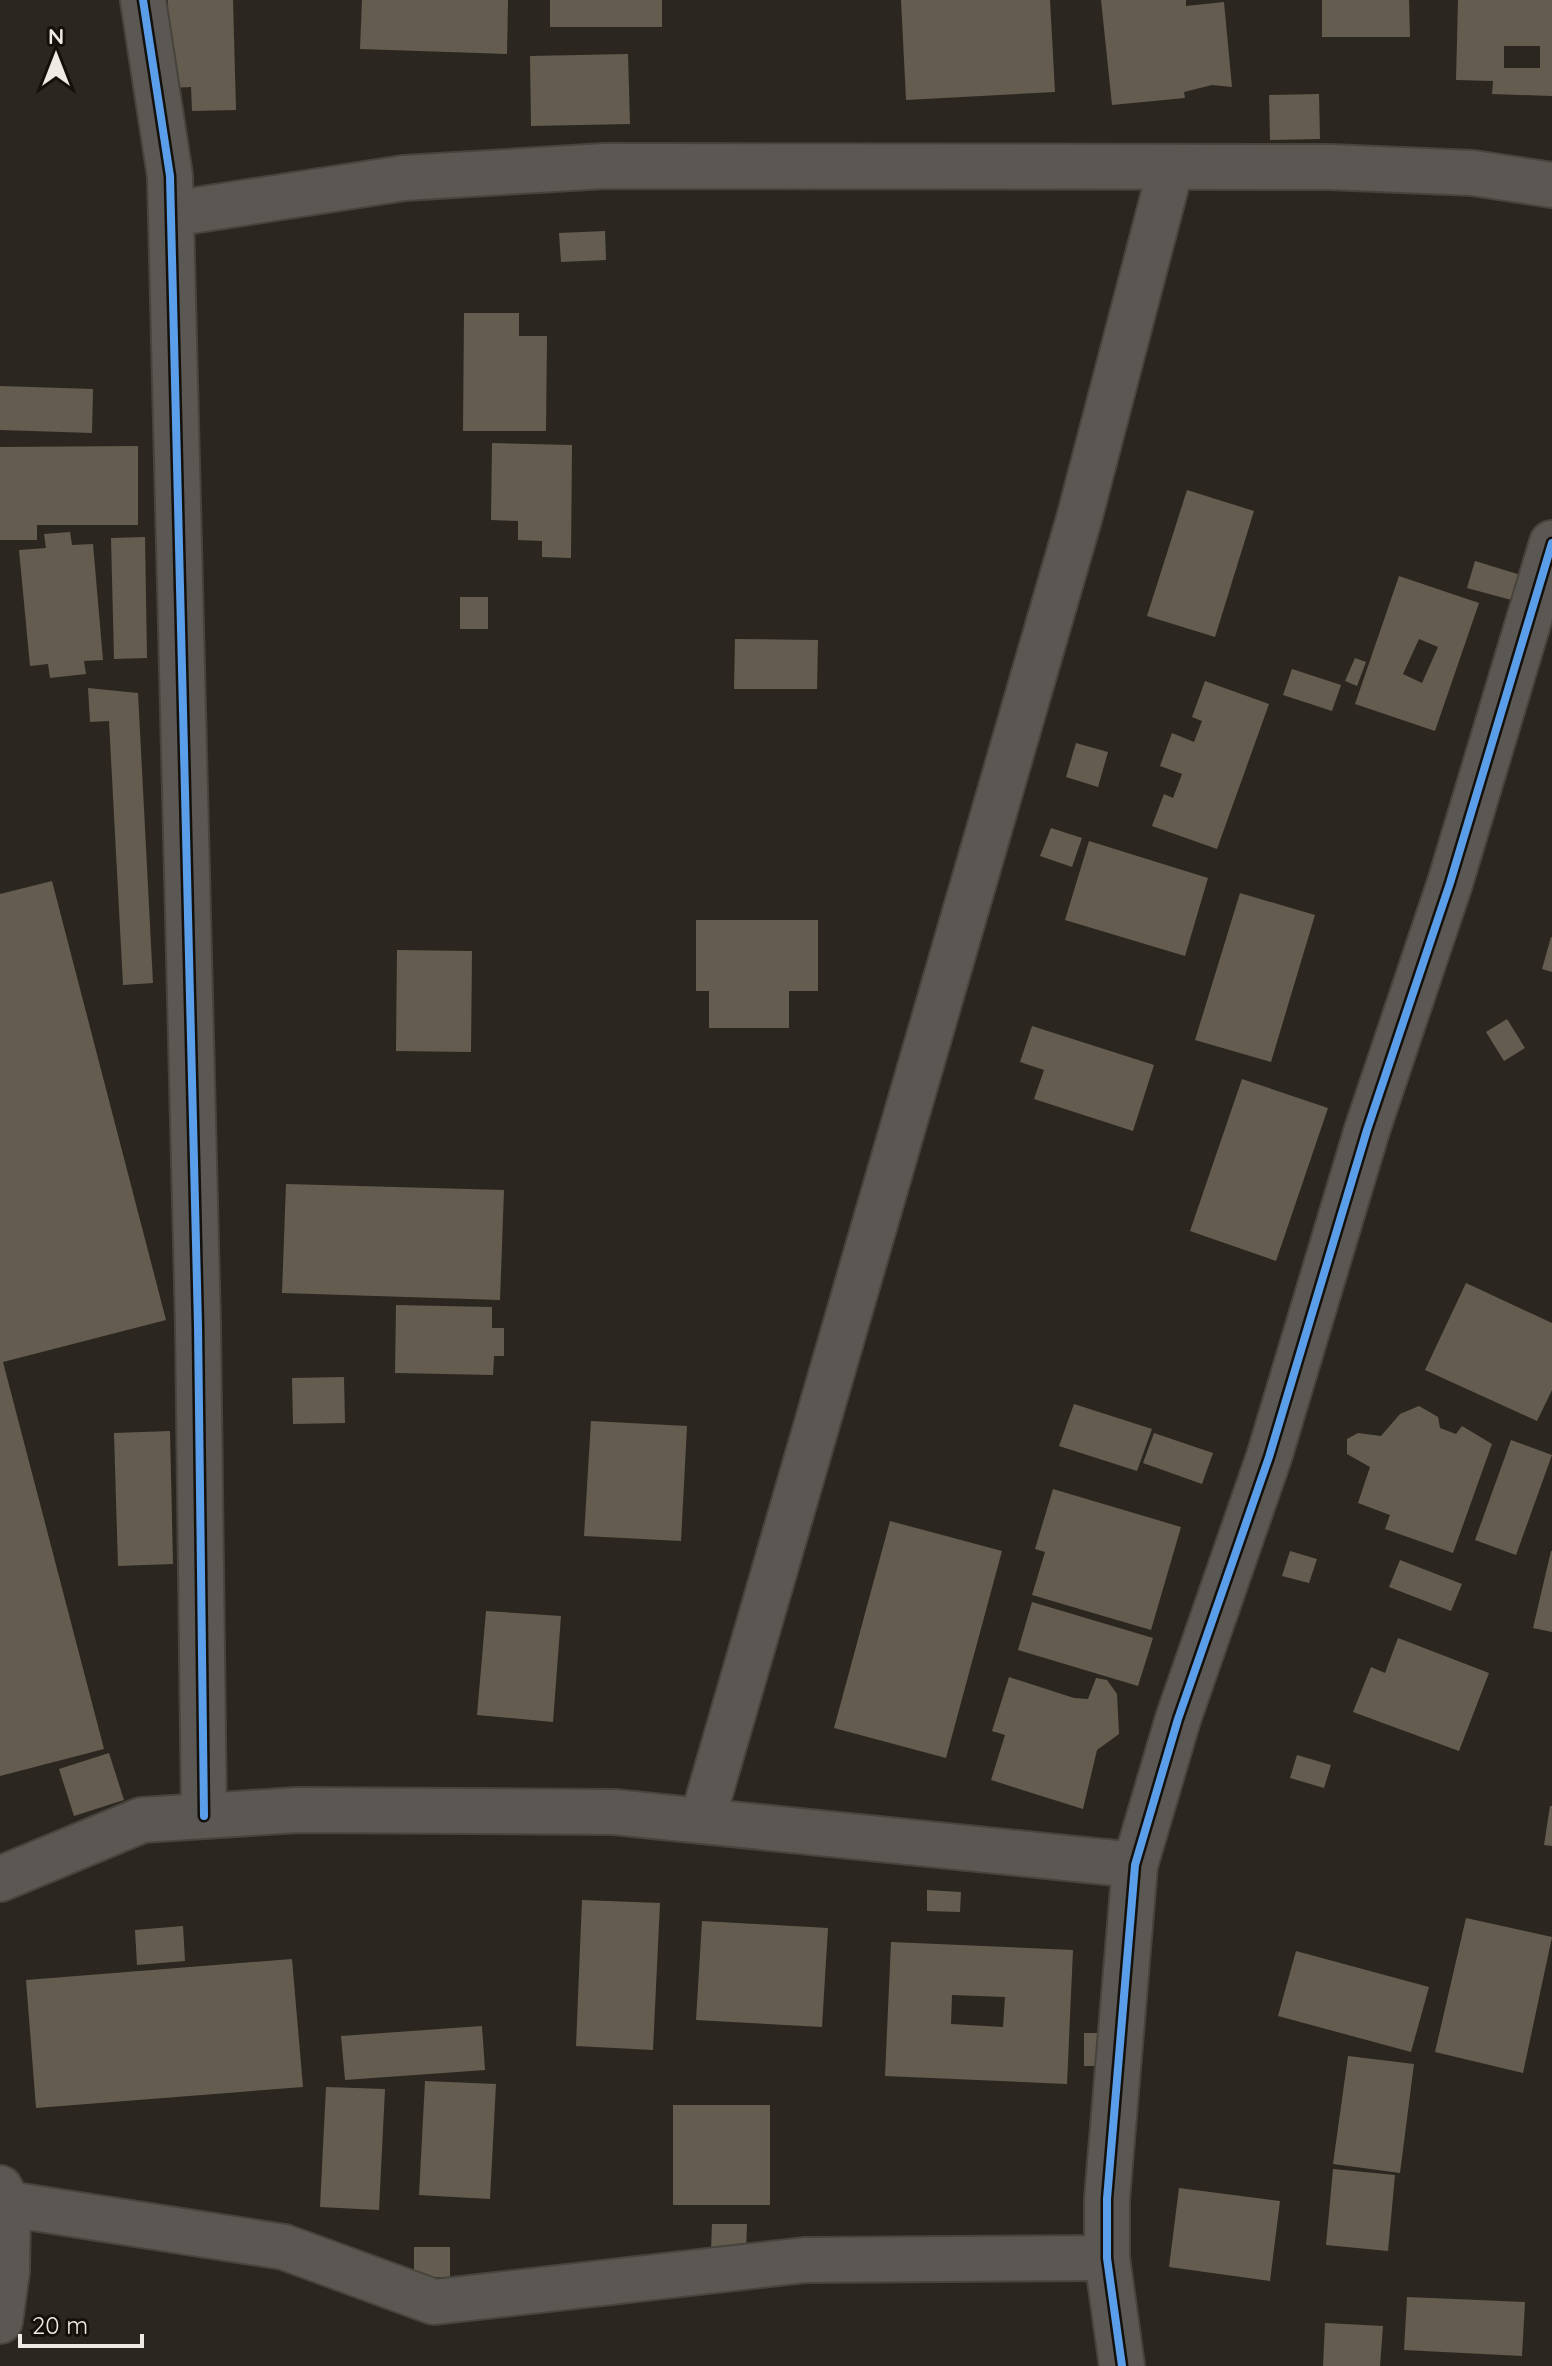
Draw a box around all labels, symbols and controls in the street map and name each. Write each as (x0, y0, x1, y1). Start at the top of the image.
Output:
north arrow (16, 16, 96, 96)
text: N (48, 22, 64, 50)
scale bar (20, 2298, 142, 2348)
text: 20 m (32, 2310, 88, 2340)

